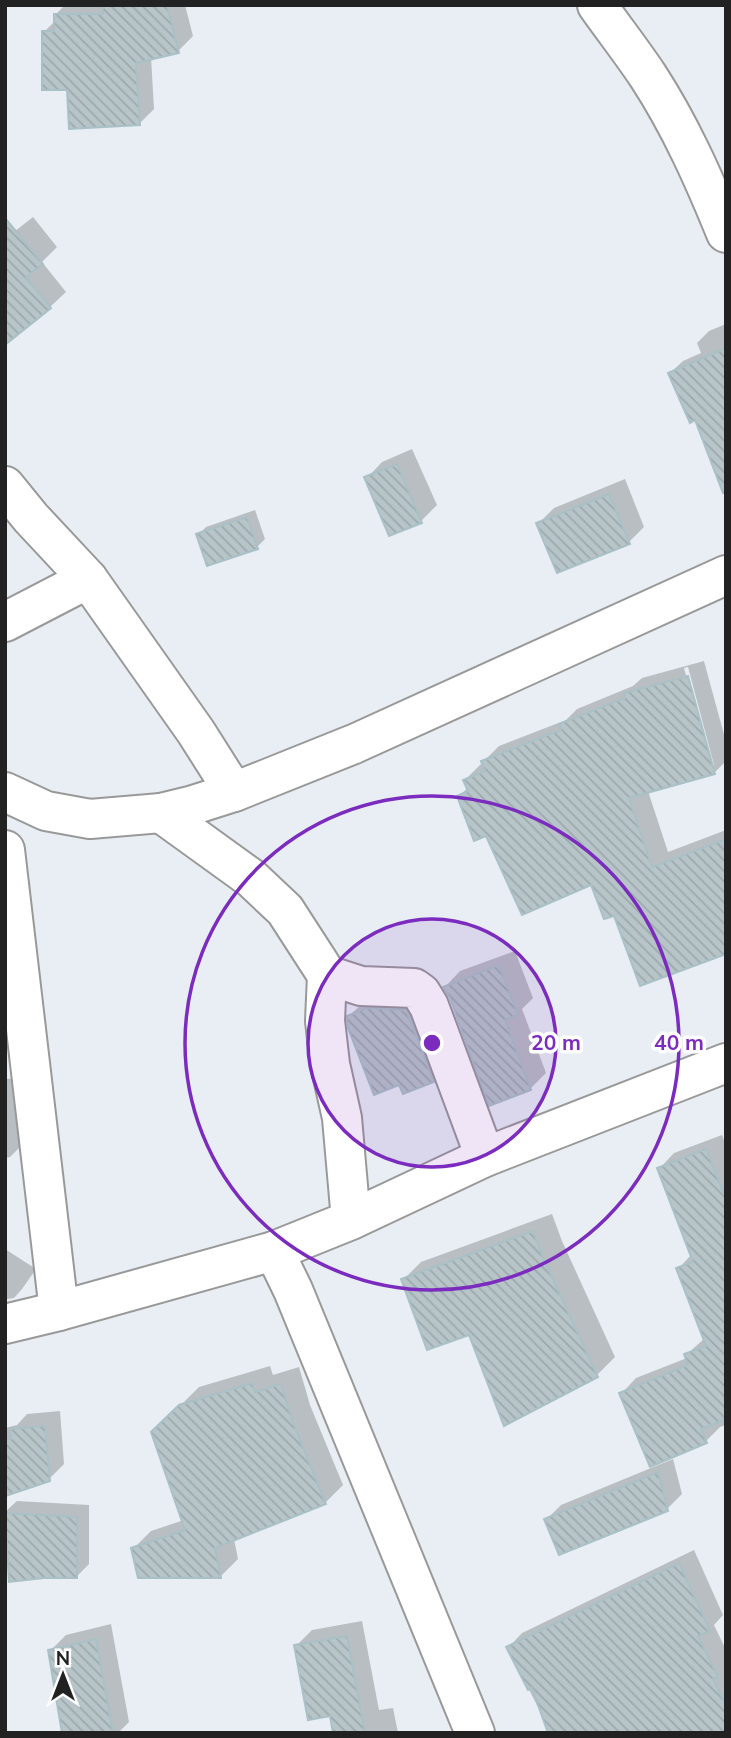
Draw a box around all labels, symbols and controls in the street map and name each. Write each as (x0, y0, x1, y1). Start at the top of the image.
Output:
text: 20 m (531, 1029, 581, 1055)
text: 40 m (654, 1029, 704, 1055)
centre of rings (420, 1031, 444, 1055)
north arrow (28, 1640, 98, 1710)
text: N (56, 1646, 70, 1670)

